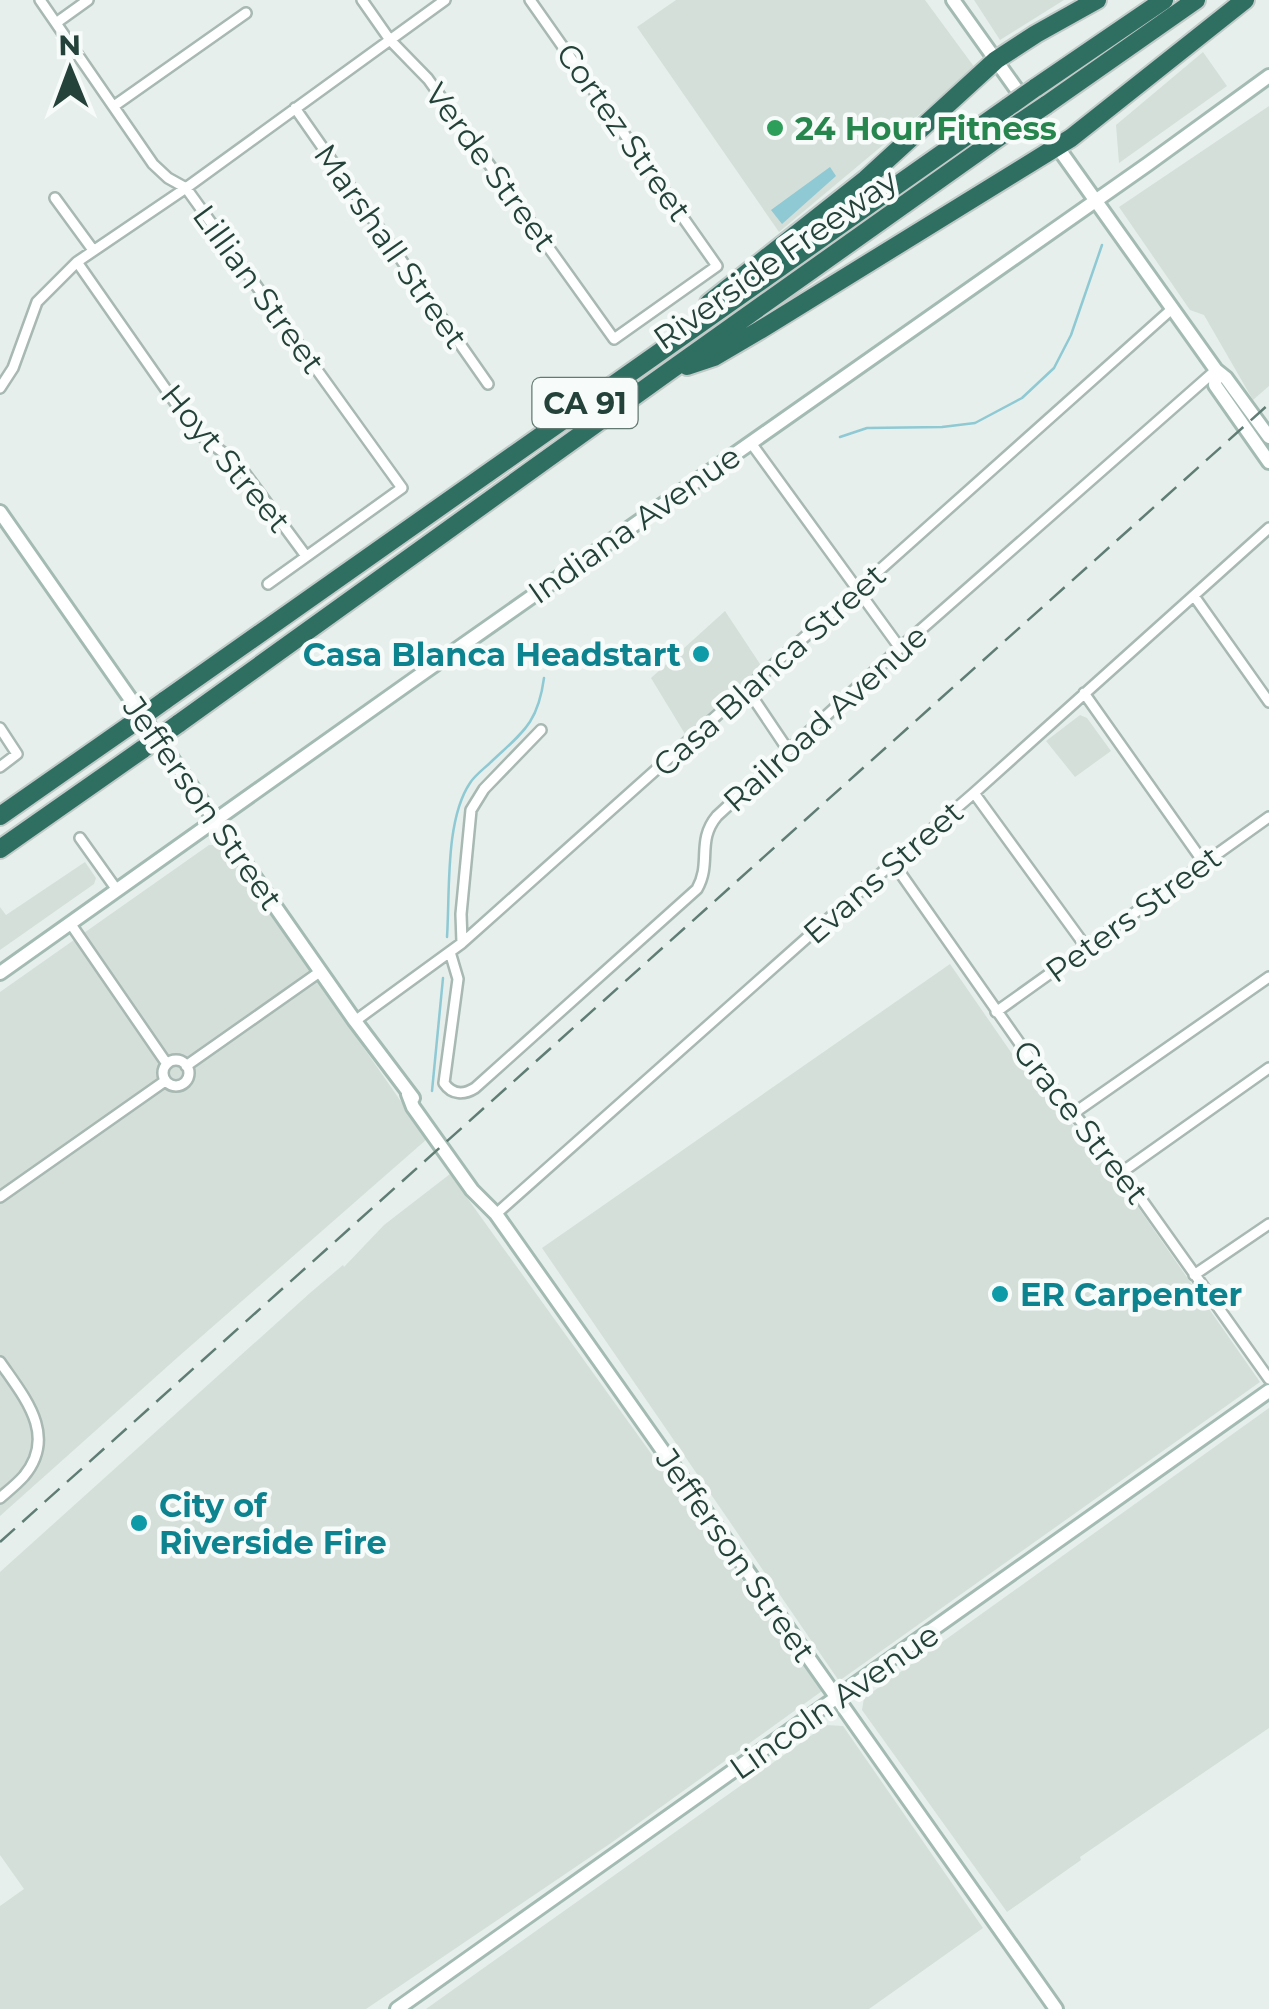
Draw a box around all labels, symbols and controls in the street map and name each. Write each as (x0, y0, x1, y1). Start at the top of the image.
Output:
north arrow (20, 20, 120, 120)
text: N (58, 28, 81, 62)
street label: Cortez Street (548, 35, 700, 229)
street label: Verde Street (417, 75, 565, 259)
place label: 24 Hour Fitness (795, 109, 1057, 148)
marker: 24 Hour Fitness (764, 117, 786, 139)
street label: Marshall Street (306, 136, 476, 356)
street label: Riverside Freeway (646, 160, 905, 358)
street label: Lillian Street (185, 197, 333, 381)
street label: Hoyt Street (153, 376, 299, 540)
road number: CA 91 (532, 378, 638, 428)
street label: Indiana Avenue (520, 436, 748, 612)
street label: Casa Blanca Street (645, 555, 893, 785)
street label: Railroad Avenue (715, 616, 935, 820)
place label: Casa Blanca Headstart (303, 635, 681, 674)
marker: Casa Blanca Headstart (690, 643, 712, 665)
street label: Jefferson Street (114, 688, 291, 917)
street label: Evans Street (795, 792, 971, 952)
street label: Peters Street (1038, 837, 1228, 991)
street label: Grace Street (1005, 1032, 1157, 1212)
place label: ER Carpenter (1020, 1275, 1242, 1314)
marker: ER Carpenter (989, 1283, 1011, 1305)
street label: Jefferson Street (647, 1440, 824, 1669)
place label: City of Riverside Fire (159, 1486, 387, 1562)
marker: City of Riverside Fire (128, 1512, 150, 1534)
street label: Lincoln Avenue (722, 1614, 946, 1788)

